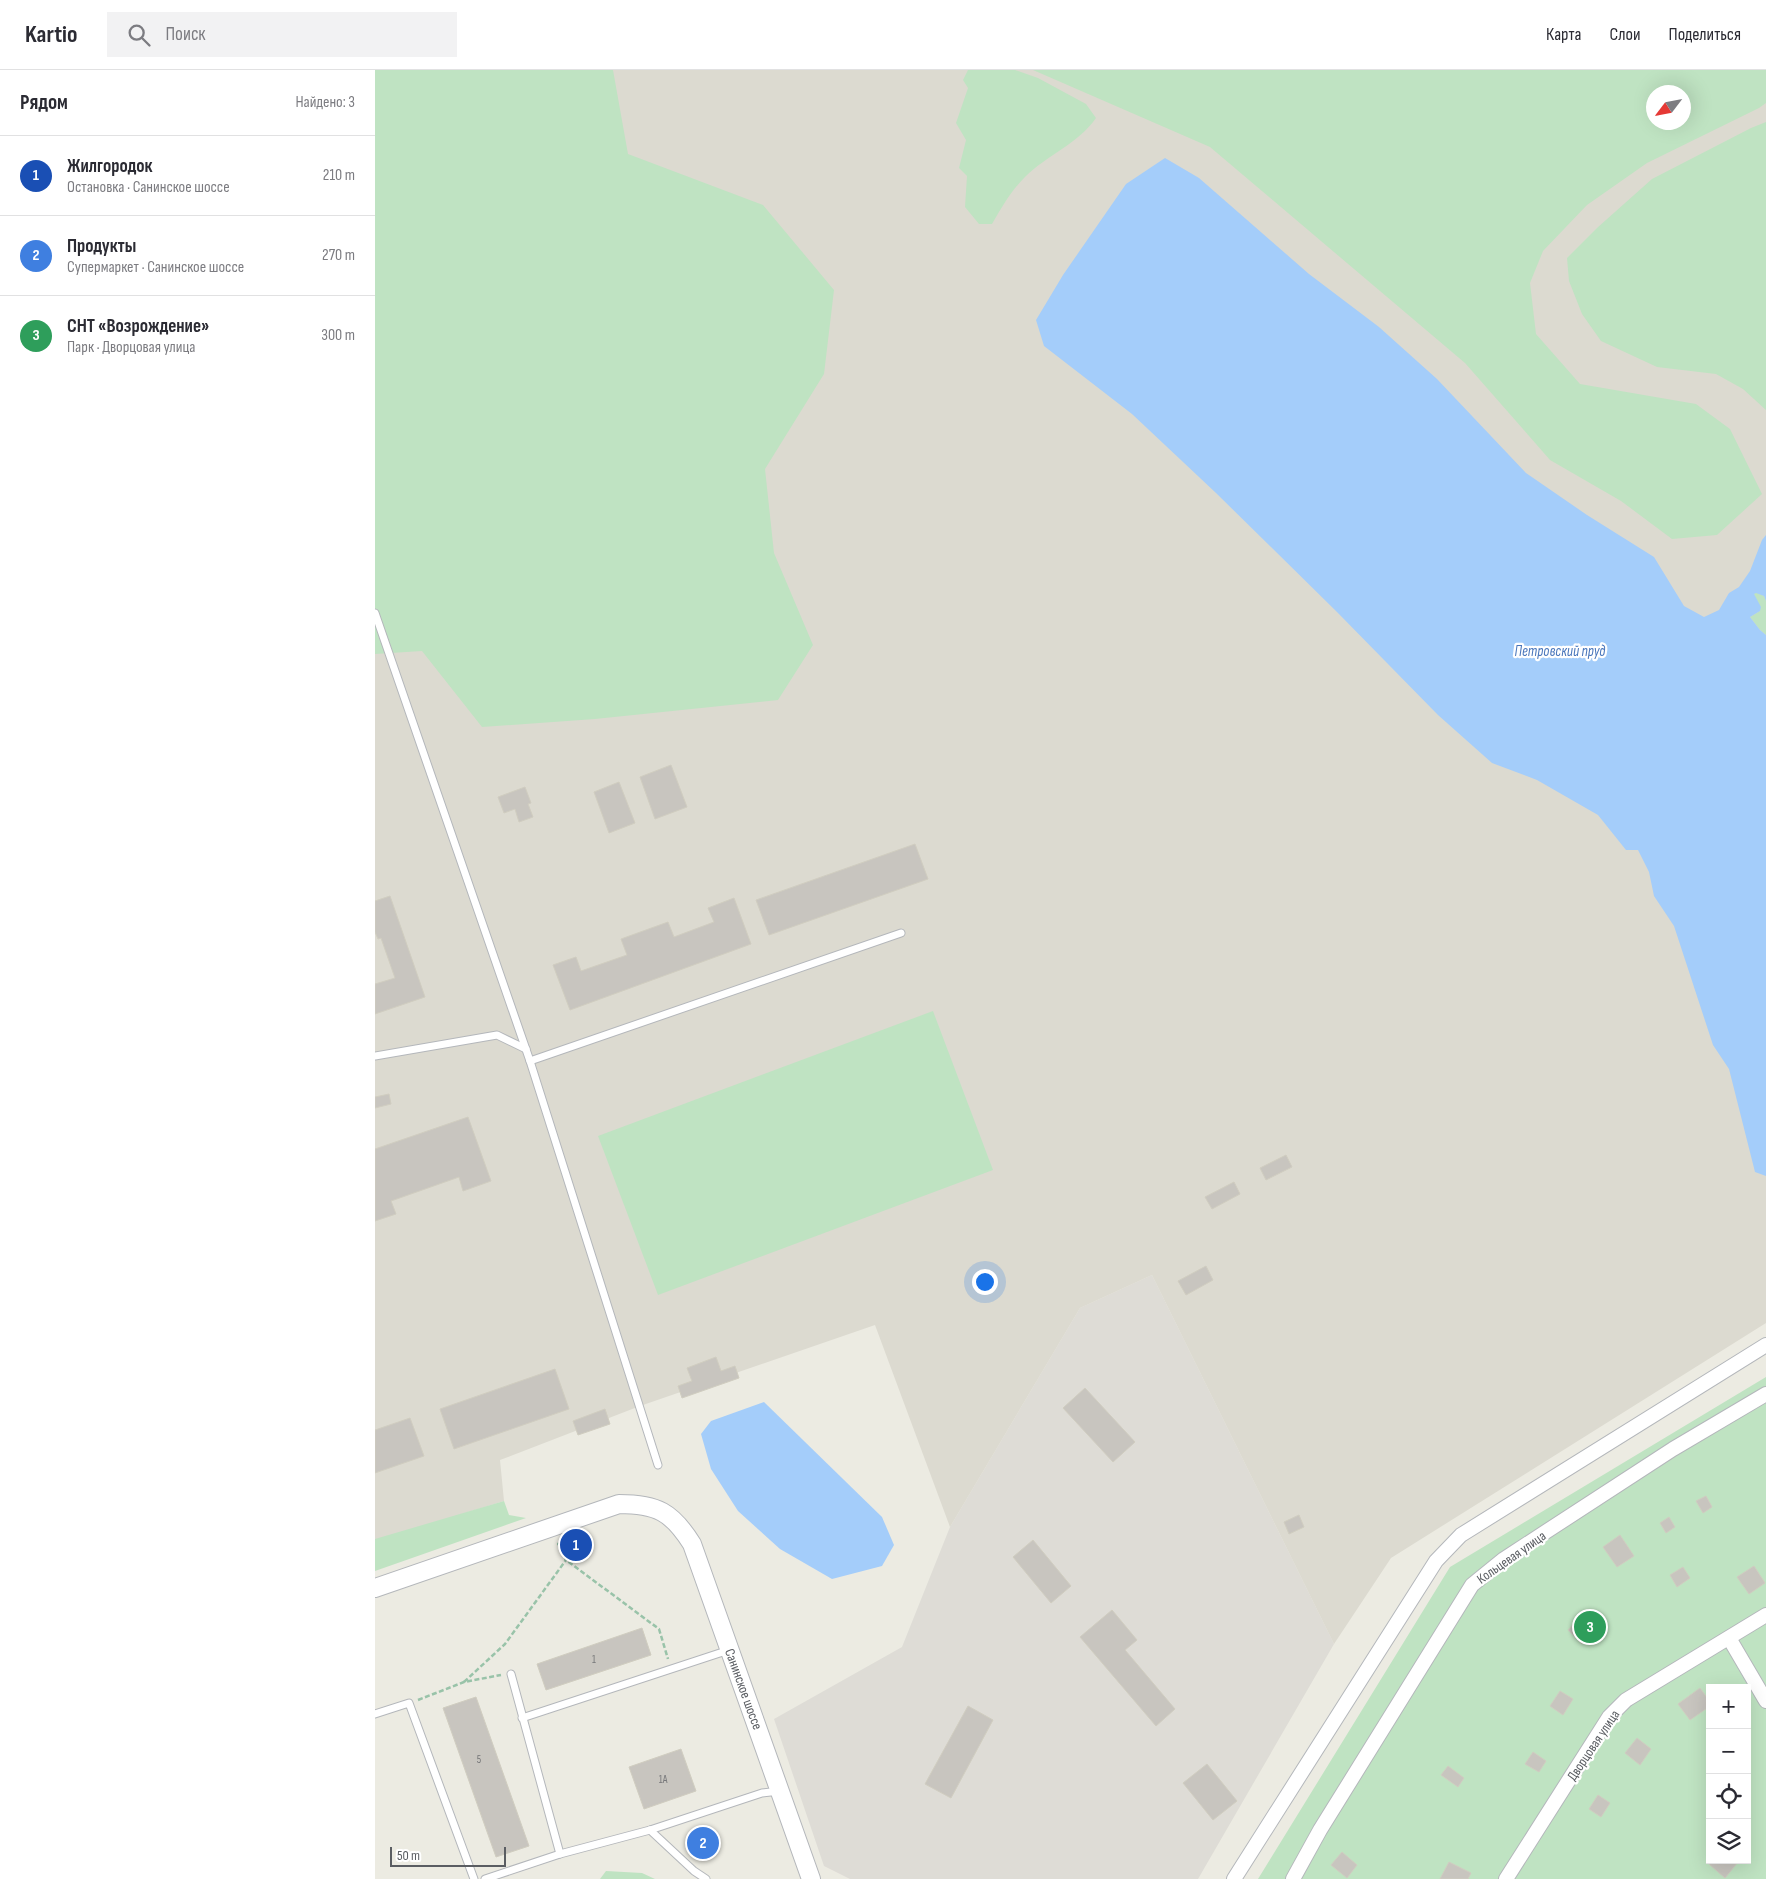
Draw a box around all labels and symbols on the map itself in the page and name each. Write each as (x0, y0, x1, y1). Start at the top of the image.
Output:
north arrow (1646, 85, 1691, 130)
water label: Петровский пруд (1515, 642, 1606, 661)
your location (972, 1269, 998, 1295)
pin: 1 (560, 1526, 592, 1564)
street label: Кольцевая улица (1473, 1527, 1549, 1587)
pin: 3 (1574, 1608, 1606, 1646)
street label: Санинское шоссе (721, 1646, 766, 1732)
house number: 1 (592, 1653, 596, 1666)
street label: Дворцовая улица (1564, 1707, 1623, 1784)
house number: 5 (477, 1753, 481, 1766)
house number: 1А (659, 1773, 668, 1786)
pin: 2 (687, 1824, 719, 1862)
scale bar (390, 1844, 506, 1867)

